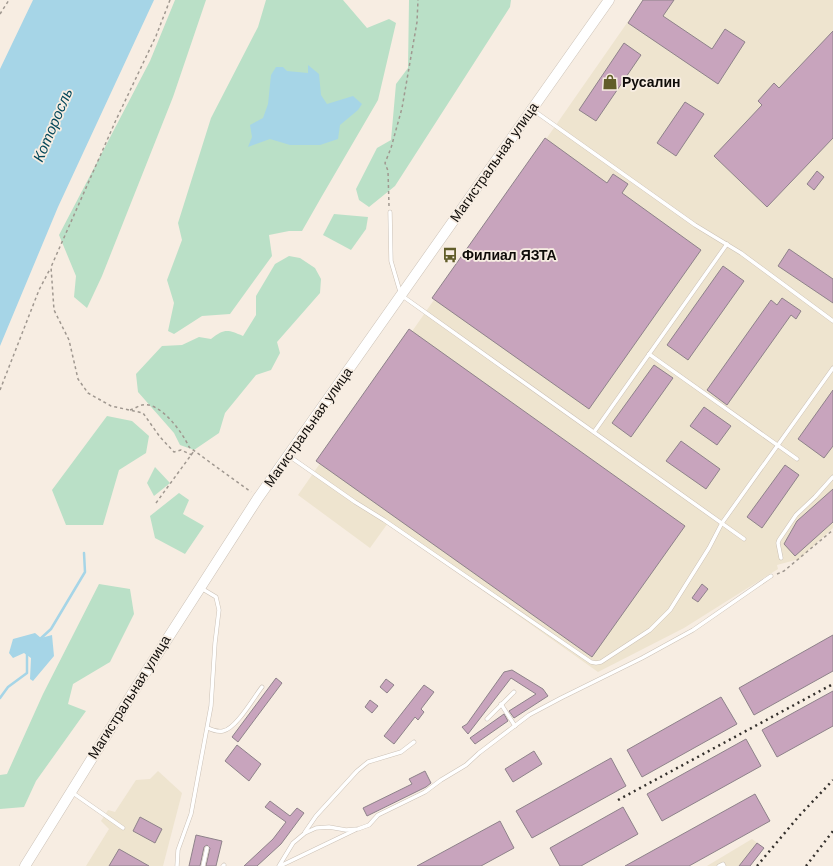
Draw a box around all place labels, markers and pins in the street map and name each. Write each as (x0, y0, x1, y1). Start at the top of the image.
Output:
shop icon: Русалин (601, 73, 619, 91)
place label: Русалин (622, 74, 680, 90)
bus stop icon: Филиал ЯЗТА (441, 246, 459, 264)
place label: Филиал ЯЗТА (462, 247, 557, 263)

